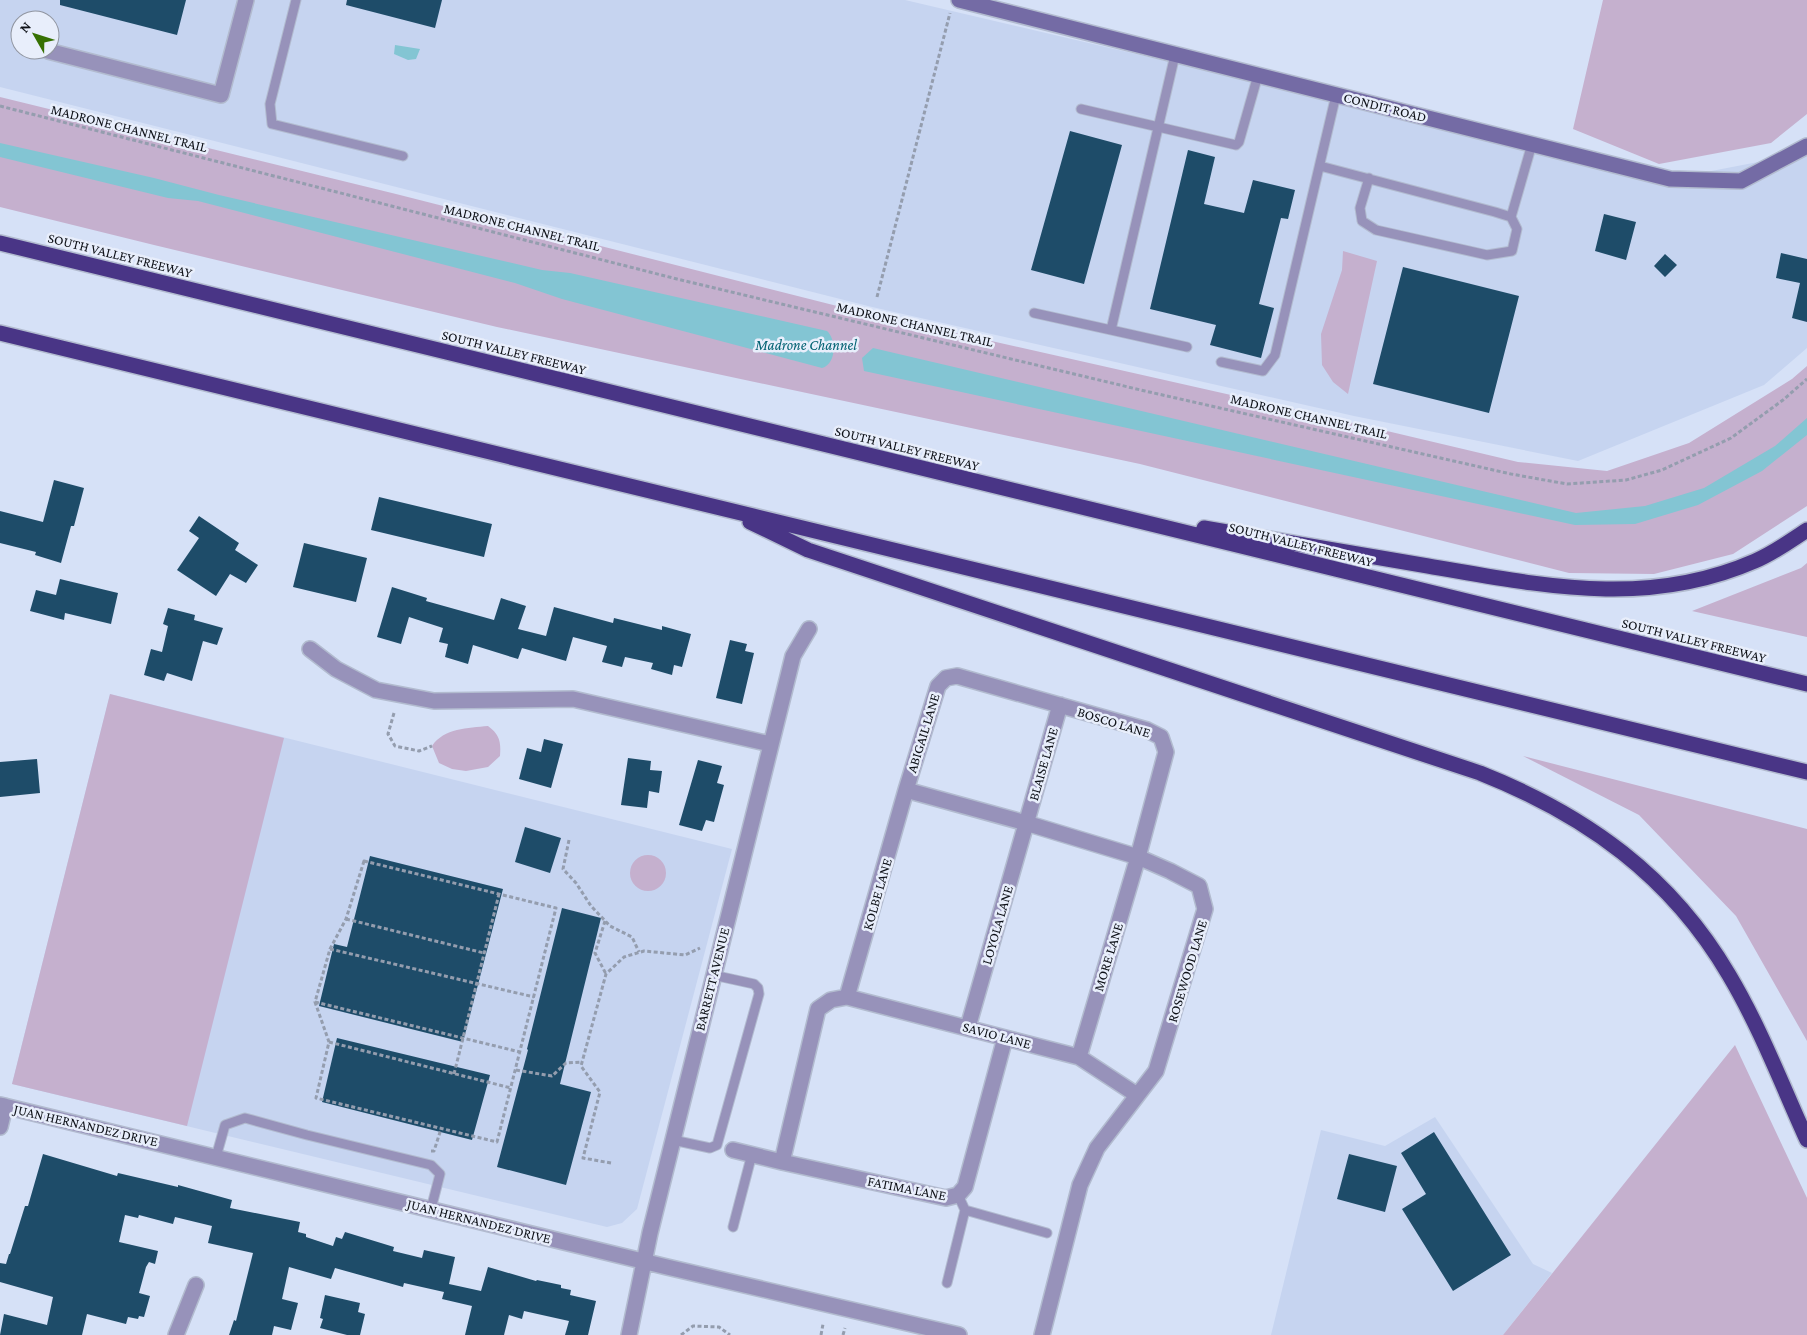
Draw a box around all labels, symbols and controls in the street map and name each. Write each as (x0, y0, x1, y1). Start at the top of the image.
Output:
north arrow (10, 10, 60, 60)
text: N (16, 18, 34, 36)
street label: CONDIT ROAD (1342, 89, 1428, 125)
street label: MADRONE CHANNEL TRAIL (49, 101, 209, 155)
street label: MADRONE CHANNEL TRAIL (442, 200, 602, 254)
street label: SOUTH VALLEY FREEWAY (46, 229, 194, 281)
street label: MADRONE CHANNEL TRAIL (835, 298, 995, 350)
street label: SOUTH VALLEY FREEWAY (440, 326, 588, 378)
water label: Madrone Channel (754, 337, 857, 353)
street label: MADRONE CHANNEL TRAIL (1229, 390, 1389, 442)
street label: SOUTH VALLEY FREEWAY (833, 422, 981, 474)
street label: SOUTH VALLEY FREEWAY (1227, 518, 1375, 570)
street label: SOUTH VALLEY FREEWAY (1620, 614, 1768, 666)
street label: ABIGAIL LANE (903, 691, 943, 775)
street label: BOSCO LANE (1076, 703, 1153, 741)
street label: BLAISE LANE (1025, 725, 1061, 802)
street label: KOLBE LANE (859, 856, 895, 932)
street label: LOYOLA LANE (978, 883, 1016, 966)
street label: ROSEWOOD LANE (1164, 918, 1210, 1024)
street label: MORE LANE (1090, 920, 1126, 993)
street label: BARRETT AVENUE (691, 925, 733, 1032)
street label: SAVIO LANE (961, 1018, 1033, 1052)
street label: JUAN HERNANDEZ DRIVE (10, 1100, 160, 1149)
street label: FATIMA LANE (866, 1173, 948, 1204)
street label: JUAN HERNANDEZ DRIVE (404, 1195, 553, 1247)

